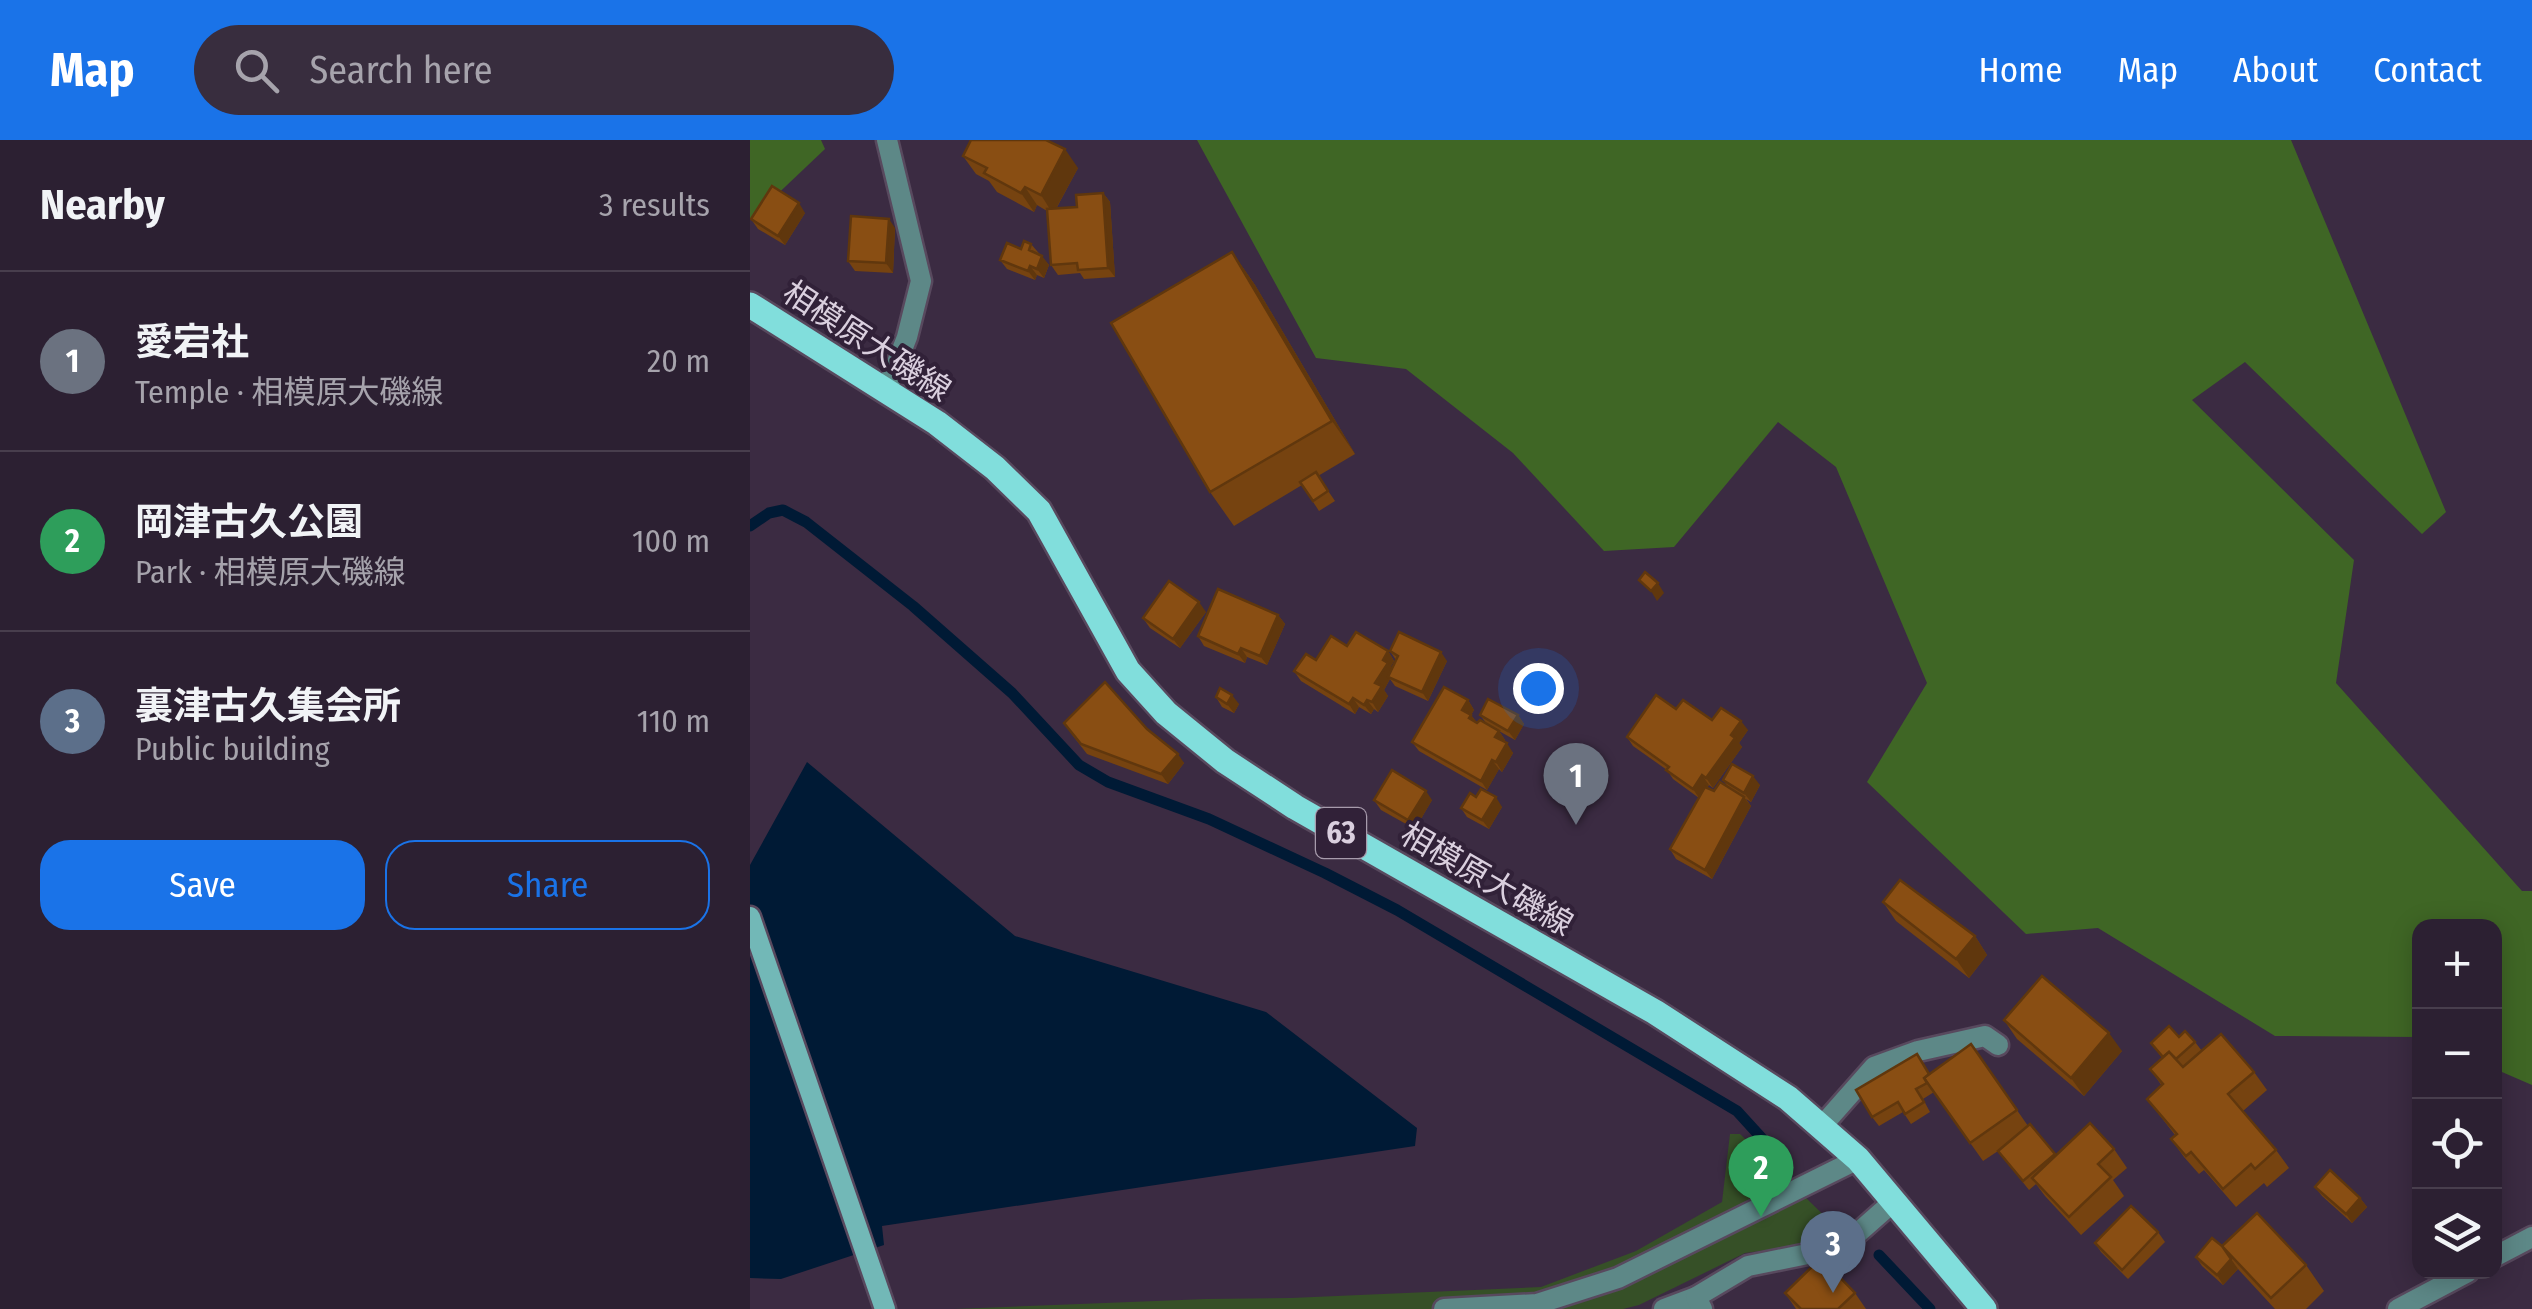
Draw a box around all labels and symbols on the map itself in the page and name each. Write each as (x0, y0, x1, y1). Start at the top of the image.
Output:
street label: 相模原大磯線 (776, 273, 958, 409)
your location (1513, 663, 1564, 714)
pin: 1 (1544, 742, 1608, 825)
road number: 63 (1316, 808, 1366, 858)
street label: 相模原大磯線 (1394, 815, 1580, 943)
pin: 2 (1728, 1134, 1794, 1217)
pin: 3 (1800, 1210, 1866, 1293)

